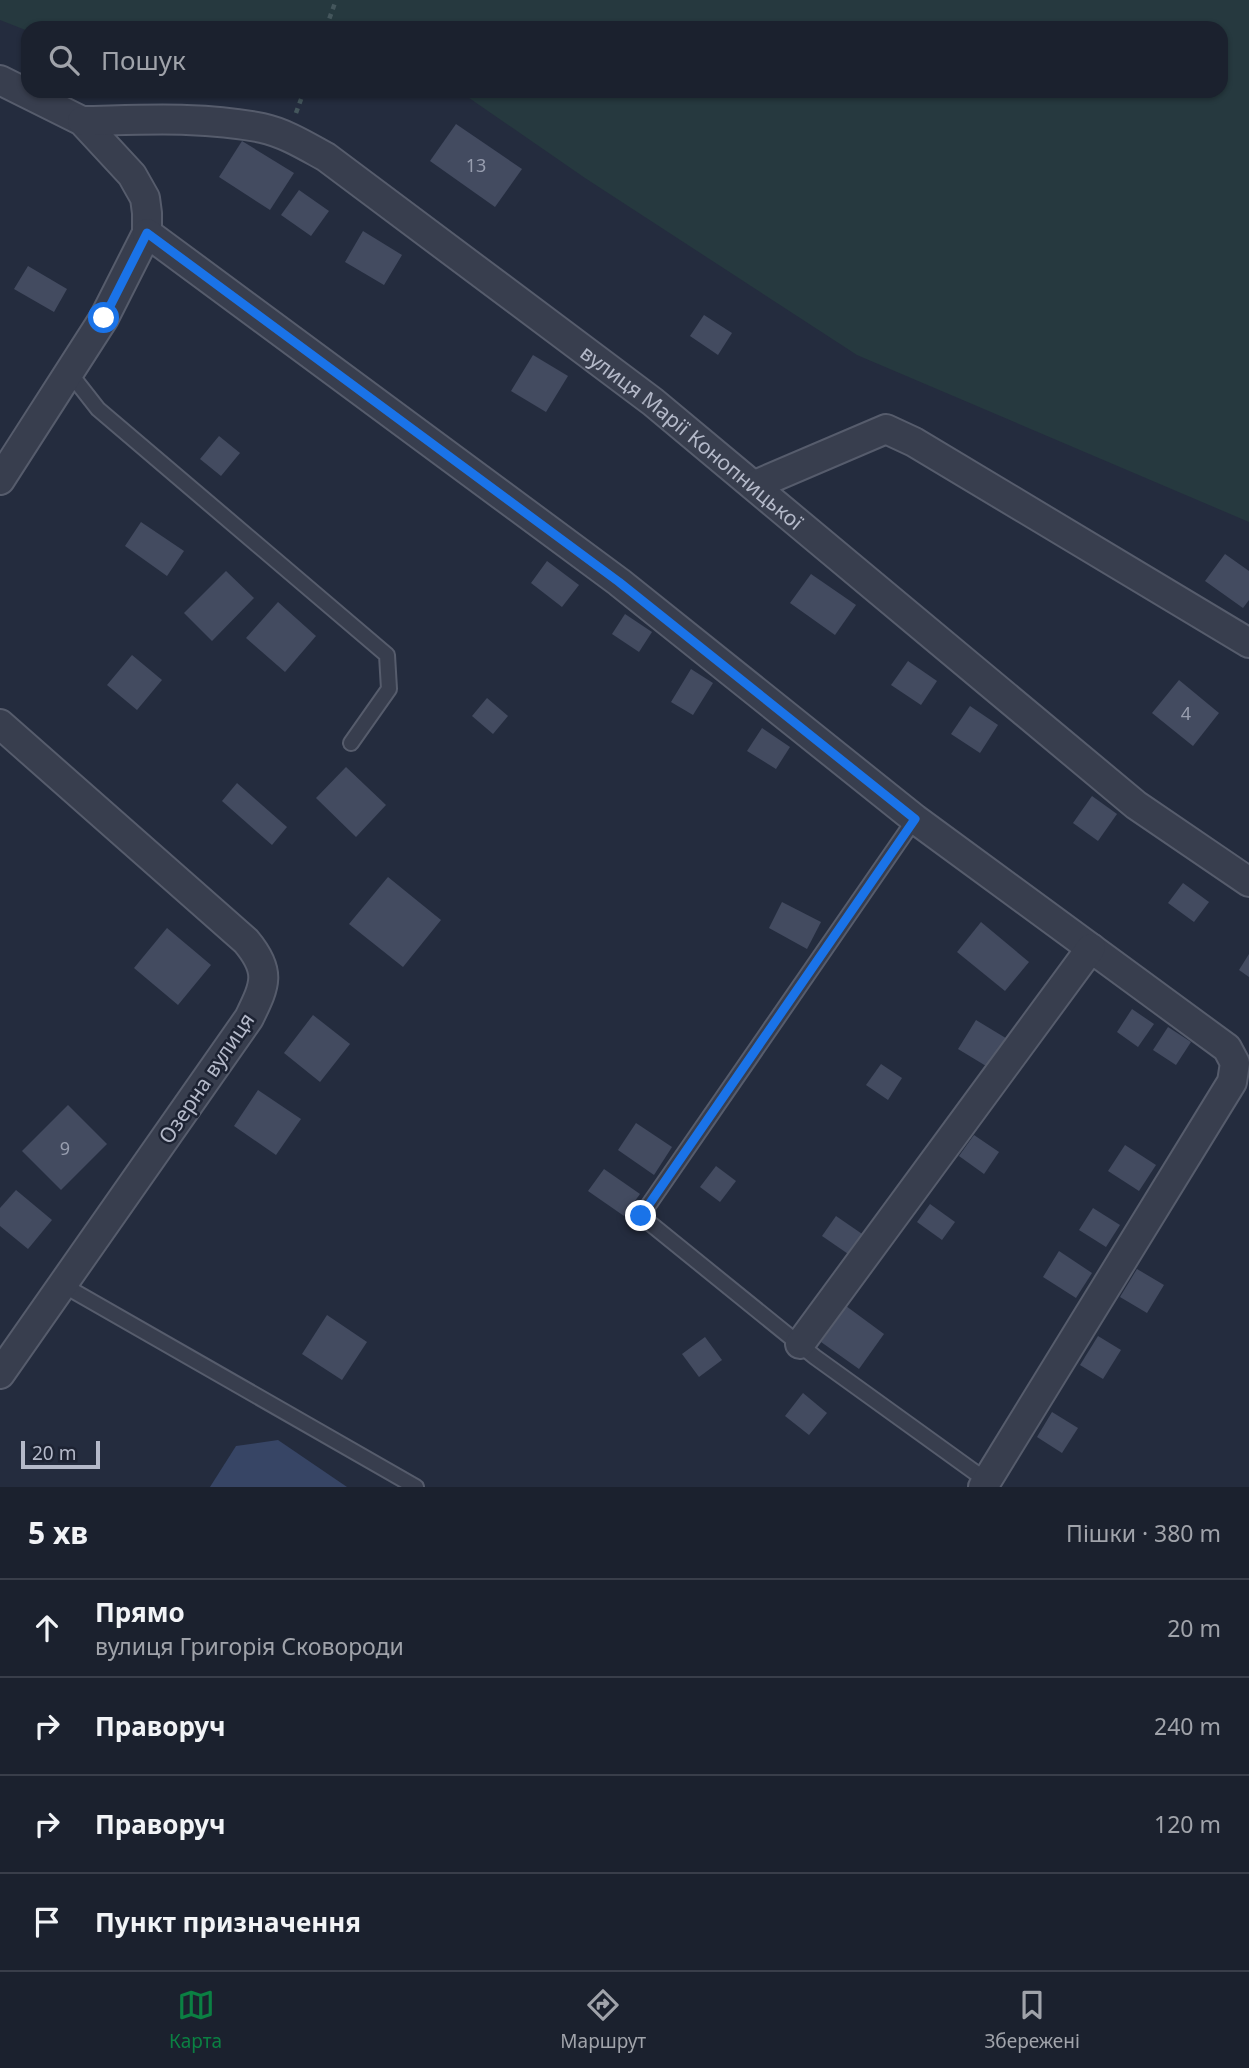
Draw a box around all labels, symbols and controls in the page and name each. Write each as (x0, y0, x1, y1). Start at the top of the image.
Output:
search box (21, 21, 1228, 98)
icon: search (45, 41, 83, 79)
text: Пошук (101, 42, 186, 78)
house number: 13 (466, 153, 486, 177)
route start (88, 302, 119, 333)
street label: вулиця Марії Конопницької (575, 338, 809, 536)
house number: 4 (1181, 701, 1191, 725)
street label: Озерна вулиця (152, 1007, 260, 1149)
house number: 9 (60, 1136, 70, 1160)
route end (625, 1200, 656, 1231)
scale bar (21, 1438, 100, 1470)
text: 20 m (32, 1440, 76, 1466)
text: 5 хв (28, 1512, 88, 1553)
text: Пішки · 380 m (1066, 1517, 1221, 1549)
text: Прямо (95, 1594, 185, 1630)
icon: ahead (28, 1609, 66, 1647)
text: 20 m (1167, 1612, 1221, 1644)
text: вулиця Григорія Сковороди (95, 1630, 404, 1662)
icon: right (28, 1707, 66, 1745)
text: Праворуч (95, 1708, 226, 1744)
text: 240 m (1154, 1710, 1221, 1742)
icon: right (28, 1805, 66, 1843)
text: Праворуч (95, 1806, 226, 1842)
text: 120 m (1154, 1808, 1221, 1840)
icon: arrive (28, 1903, 66, 1941)
text: Пункт призначення (95, 1904, 361, 1940)
tab: Карта (169, 1986, 222, 2054)
tab: Маршрут (560, 1986, 646, 2054)
tab: Збережені (984, 1986, 1080, 2054)

